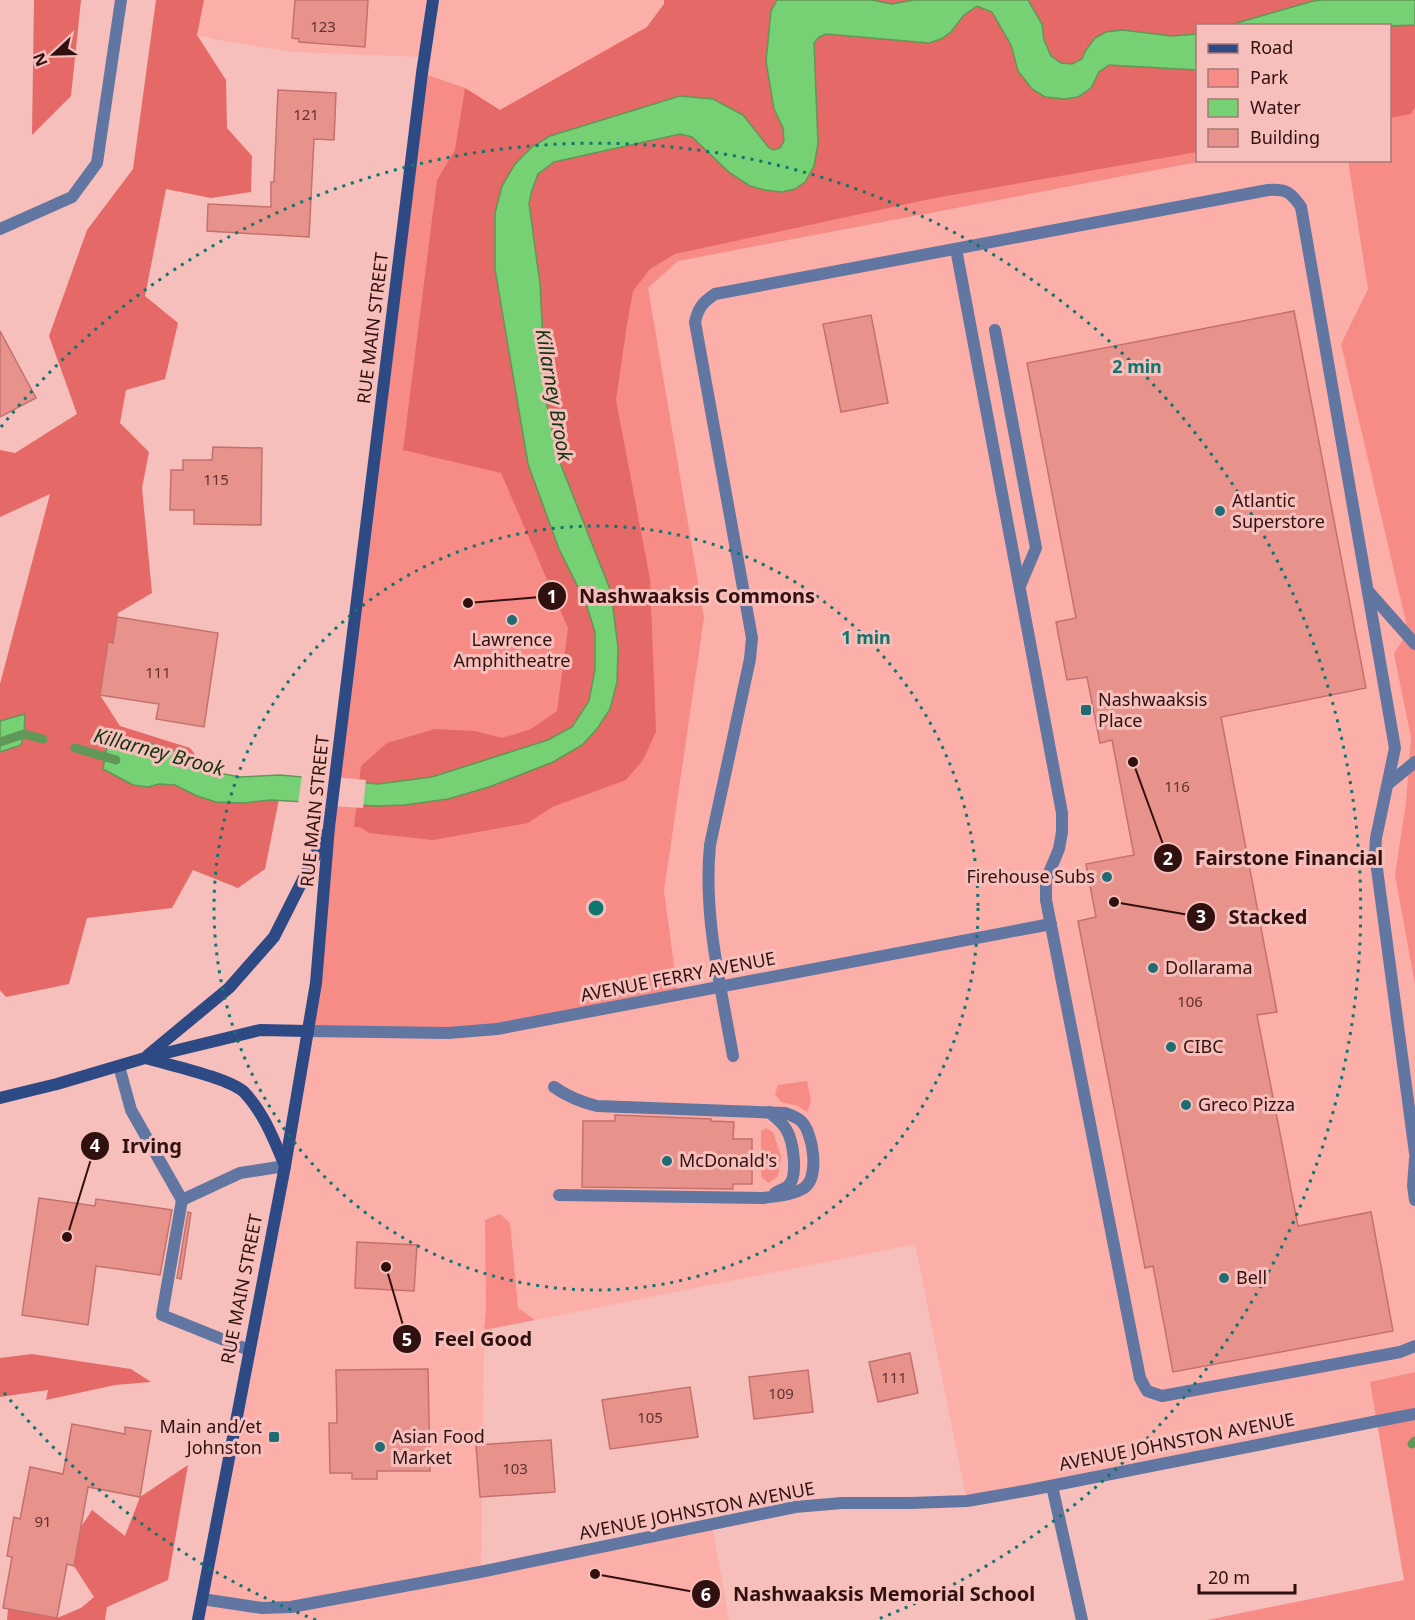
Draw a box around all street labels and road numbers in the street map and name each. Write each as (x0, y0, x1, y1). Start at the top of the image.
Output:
street label: RUE MAIN STREET (351, 251, 393, 405)
street label: RUE MAIN STREET (294, 734, 334, 888)
street label: AVENUE FERRY AVENUE (578, 945, 777, 1007)
street label: RUE MAIN STREET (215, 1212, 267, 1366)
street label: AVENUE JOHNSTON AVENUE (1057, 1406, 1297, 1476)
street label: AVENUE JOHNSTON AVENUE (577, 1475, 817, 1545)

